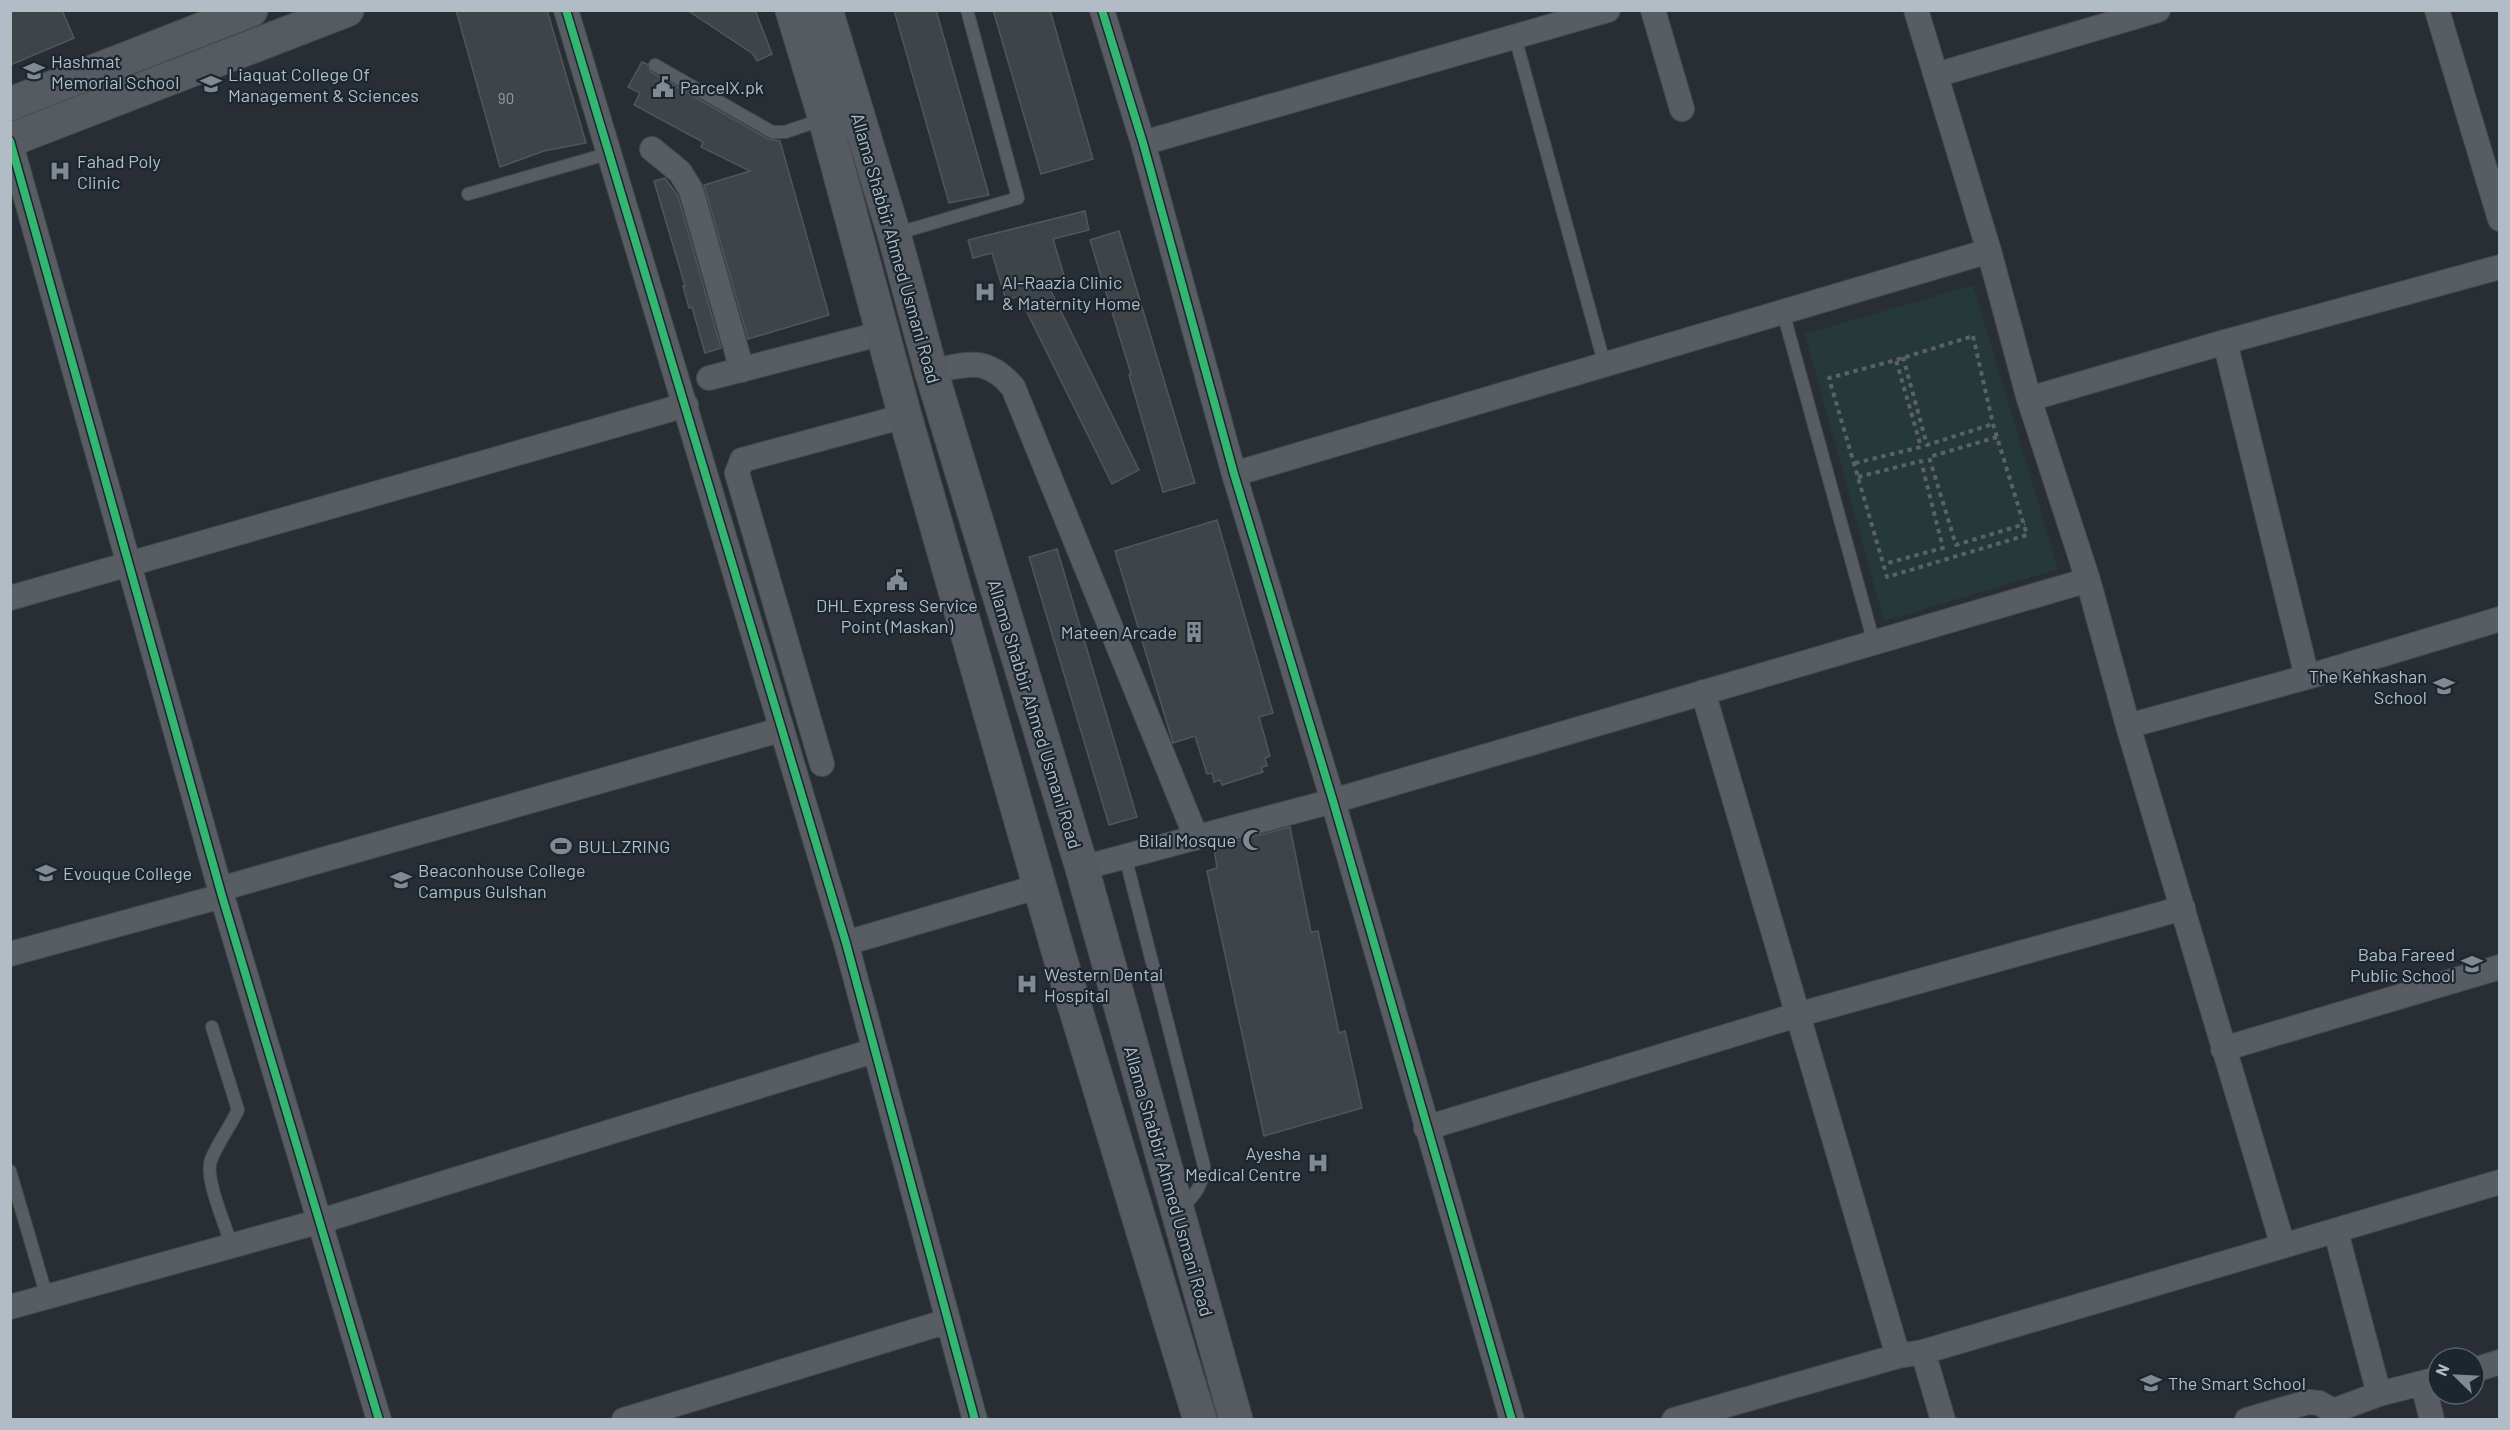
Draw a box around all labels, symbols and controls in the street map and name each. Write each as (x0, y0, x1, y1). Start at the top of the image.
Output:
place label: Hashmat Memorial School (51, 50, 179, 93)
school or university icon: Hashmat Memorial School (22, 59, 46, 83)
place label: Liaquat College Of Management & Sciences (228, 63, 419, 106)
school or university icon: Liaquat College Of Management & Sciences (199, 72, 223, 96)
public building icon: ParcelX.pk (651, 75, 675, 99)
place label: ParcelX.pk (680, 76, 764, 98)
house number: 90 (498, 89, 514, 107)
street label: Allama Shabbir Ahmed Usmani Road (847, 110, 945, 386)
place label: Fahad Poly Clinic (77, 150, 161, 193)
hospital icon: Fahad Poly Clinic (48, 159, 72, 183)
place label: Al-Raazia Clinic & Maternity Home (1002, 271, 1141, 314)
hospital icon: Al-Raazia Clinic & Maternity Home (973, 280, 997, 304)
public building icon: DHL Express Service Point (Maskan) (885, 568, 909, 592)
street label: Allama Shabbir Ahmed Usmani Road (983, 577, 1087, 851)
place label: DHL Express Service Point (Maskan) (816, 594, 978, 637)
building icon: Mateen Arcade (1182, 620, 1206, 644)
place label: Mateen Arcade (1061, 621, 1177, 643)
place label: The Kehkashan School (2309, 665, 2427, 708)
school or university icon: The Kehkashan School (2432, 674, 2456, 698)
mosque icon: Bilal Mosque (1241, 828, 1265, 852)
place label: Bilal Mosque (1139, 829, 1236, 851)
sports icon: BULLZRING (549, 834, 573, 858)
place label: BULLZRING (578, 835, 670, 857)
place label: Beaconhouse College Campus Gulshan (418, 859, 586, 902)
school or university icon: Evouque College (34, 861, 58, 885)
place label: Evouque College (63, 862, 192, 884)
school or university icon: Beaconhouse College Campus Gulshan (389, 868, 413, 892)
place label: Baba Fareed Public School (2350, 943, 2455, 986)
school or university icon: Baba Fareed Public School (2460, 952, 2484, 976)
place label: Western Dental Hospital (1044, 963, 1163, 1006)
hospital icon: Western Dental Hospital (1015, 972, 1039, 996)
street label: Allama Shabbir Ahmed Usmani Road (1120, 1043, 1218, 1319)
place label: Ayesha Medical Centre (1185, 1142, 1301, 1185)
hospital icon: Ayesha Medical Centre (1306, 1151, 1330, 1175)
north arrow (2426, 1346, 2486, 1406)
text: N (2431, 1361, 2453, 1378)
school or university icon: The Smart School (2139, 1371, 2163, 1395)
place label: The Smart School (2168, 1372, 2306, 1394)

